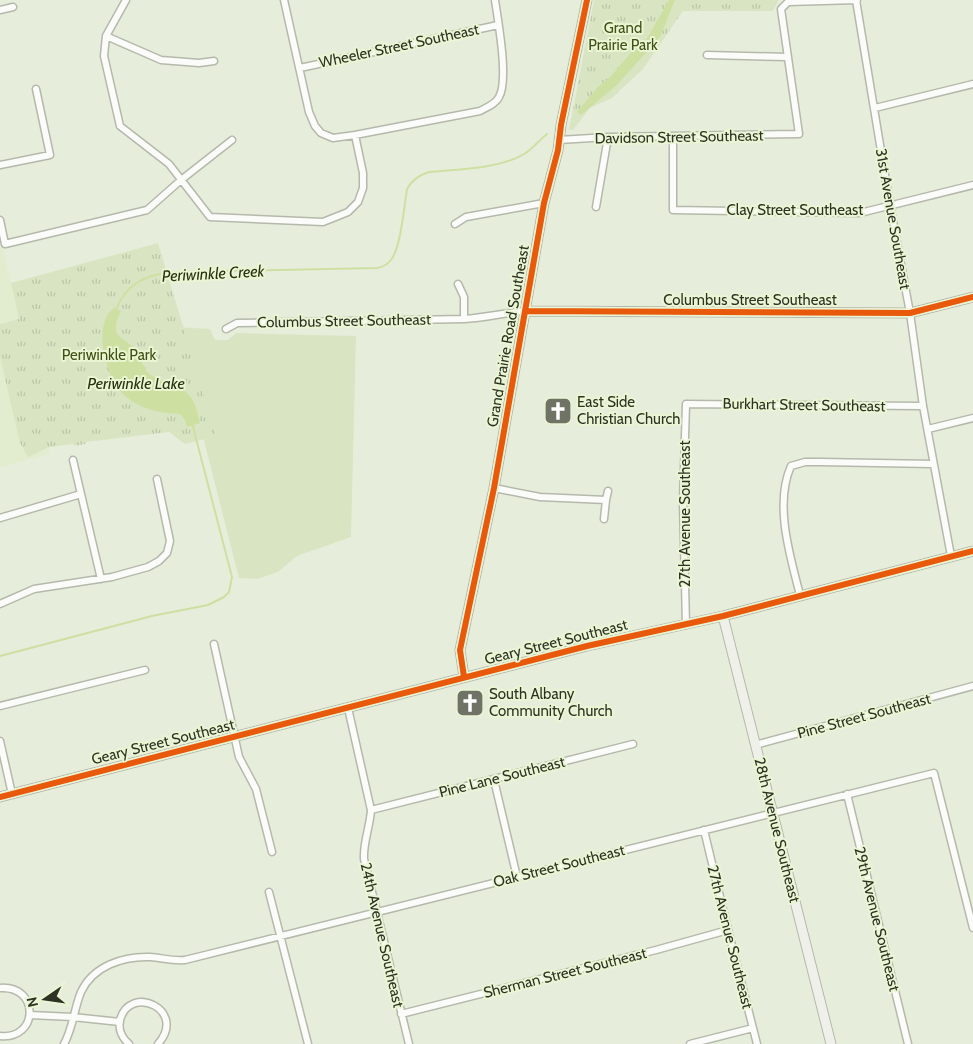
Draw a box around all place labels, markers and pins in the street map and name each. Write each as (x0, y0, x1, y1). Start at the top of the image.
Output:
place label: East Side Christian Church (577, 393, 680, 428)
church icon: East Side Christian Church (543, 396, 573, 426)
place label: South Albany Community Church (489, 685, 613, 720)
church icon: South Albany Community Church (455, 688, 485, 718)

